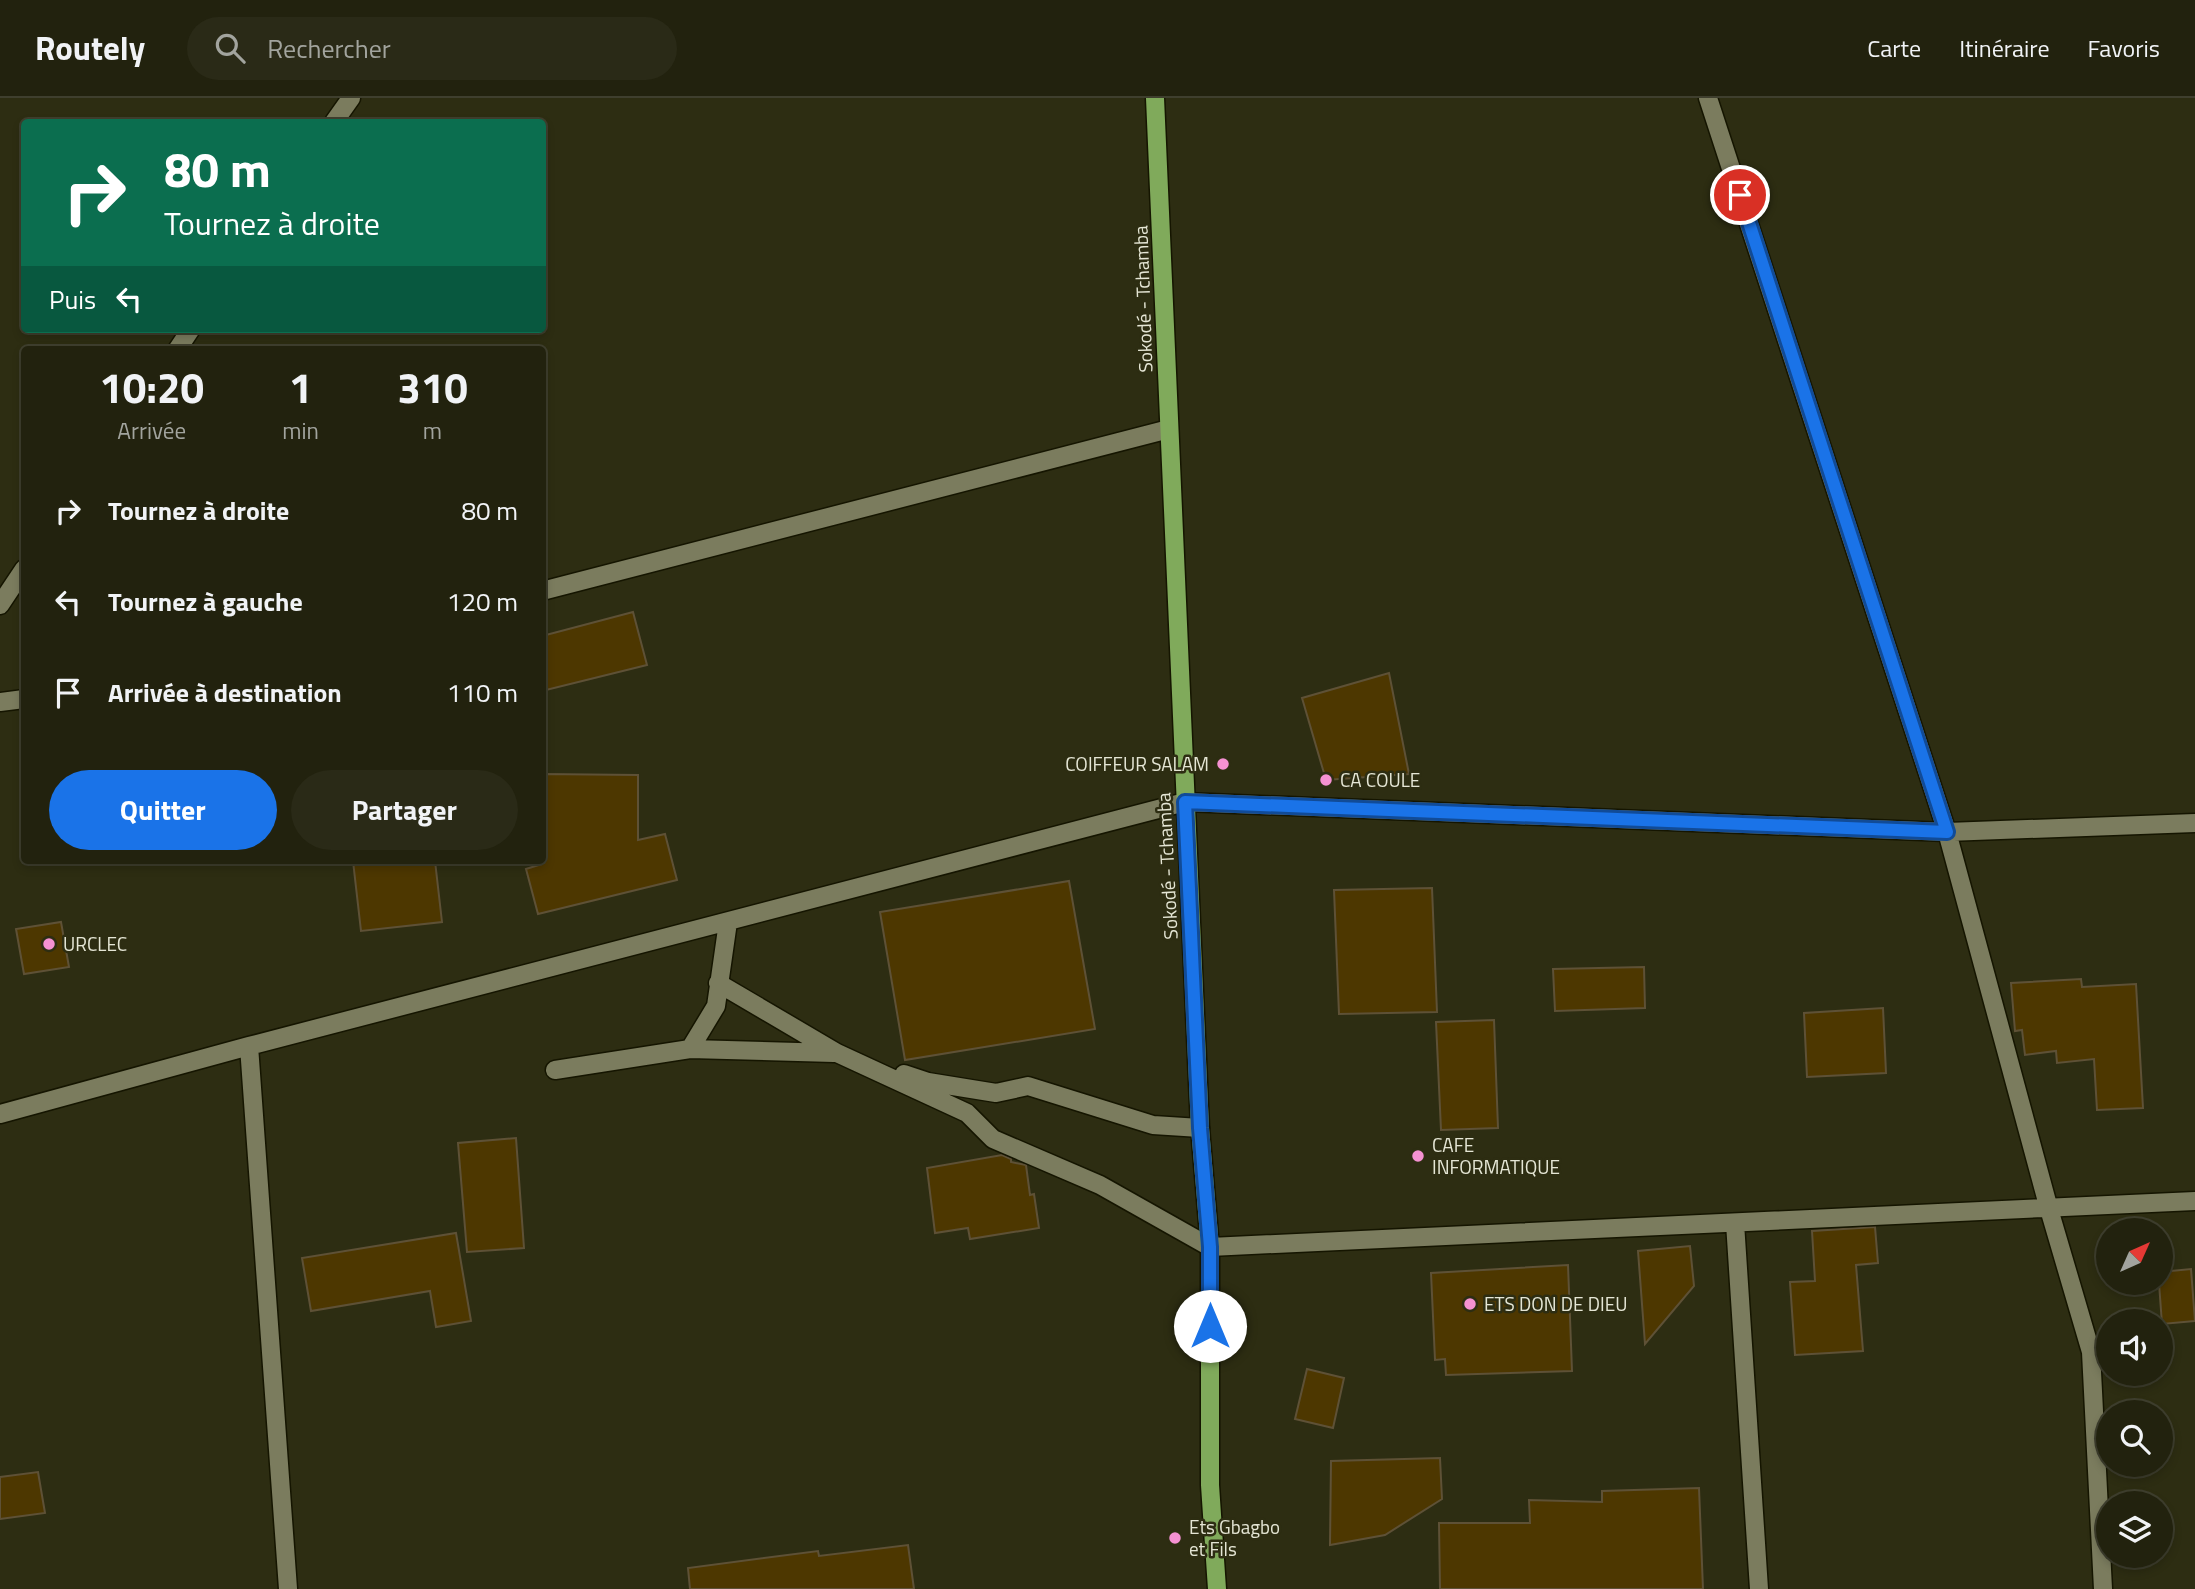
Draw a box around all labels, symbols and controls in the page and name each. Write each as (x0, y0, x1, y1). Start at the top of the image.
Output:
search box (187, 17, 677, 80)
text: Routely (35, 23, 145, 73)
icon: search (211, 29, 249, 67)
text: Rechercher (267, 29, 391, 68)
text: Carte (1867, 30, 1921, 66)
text: Itinéraire (1959, 30, 2050, 66)
text: Favoris (2088, 30, 2160, 66)
text: 80 m (164, 131, 271, 206)
icon: right (49, 147, 140, 238)
pin (1710, 165, 1770, 225)
icon: arrive (1721, 176, 1759, 214)
text: Tournez à droite (164, 199, 380, 247)
street label: Sokodé - Tchamba (1125, 224, 1160, 373)
text: Puis (49, 280, 96, 319)
icon: left (110, 280, 148, 318)
text: 10:20 (99, 355, 204, 419)
text: 1 (289, 355, 312, 419)
text: 310 (397, 355, 468, 419)
text: Arrivée (117, 413, 186, 448)
text: min (282, 413, 319, 448)
text: m (423, 413, 442, 448)
text: Tournez à droite (108, 491, 289, 530)
text: 80 m (461, 491, 518, 530)
icon: right (49, 492, 87, 530)
text: Tournez à gauche (108, 582, 303, 621)
text: 120 m (447, 582, 518, 621)
icon: left (49, 583, 87, 621)
text: Arrivée à destination (108, 673, 342, 712)
text: 110 m (447, 673, 518, 712)
icon: arrive (49, 674, 87, 712)
place label: COIFFEUR SALAM (1065, 749, 1209, 778)
marker: COIFFEUR SALAM (1215, 756, 1231, 772)
place label: CA COULE (1340, 765, 1420, 794)
button: Quitter (49, 770, 277, 850)
button: Partager (291, 770, 518, 850)
marker: CA COULE (1318, 772, 1334, 788)
street label: Sokodé - Tchamba (1148, 791, 1185, 940)
place label: URCLEC (63, 929, 127, 958)
marker: URCLEC (41, 936, 57, 952)
place label: CAFE INFORMATIQUE (1432, 1130, 1560, 1181)
marker: CAFE INFORMATIQUE (1410, 1148, 1426, 1164)
north arrow (2096, 1218, 2174, 1295)
map controls (2096, 1218, 2173, 1568)
position arrow (1173, 1289, 1247, 1363)
place label: ETS DON DE DIEU (1484, 1289, 1627, 1318)
marker: ETS DON DE DIEU (1462, 1296, 1478, 1312)
button: sound (2096, 1309, 2173, 1386)
button: search (2096, 1400, 2173, 1477)
button: layers (2096, 1491, 2173, 1568)
place label: Ets Gbagbo et Fils (1189, 1512, 1280, 1563)
marker: Ets Gbagbo et Fils (1167, 1530, 1183, 1546)

